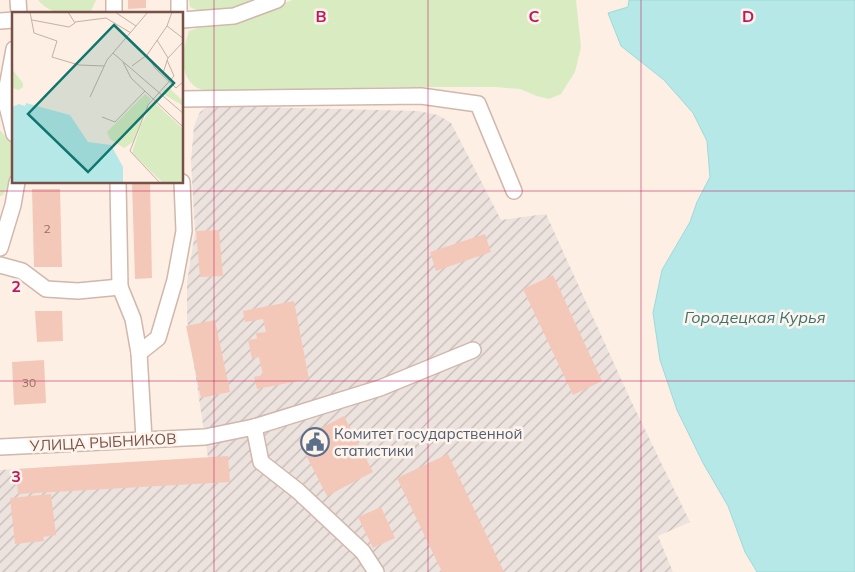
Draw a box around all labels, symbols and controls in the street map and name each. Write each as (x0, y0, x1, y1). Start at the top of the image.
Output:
text: B (315, 6, 327, 26)
text: C (529, 6, 540, 26)
text: D (742, 6, 754, 26)
inset map (12, 12, 184, 184)
house number: 2 (43, 221, 51, 236)
text: 2 (11, 276, 21, 296)
water label: Городецкая Курья (684, 307, 826, 327)
house number: 30 (22, 375, 36, 390)
place label: Комитет государственной статистики (334, 424, 522, 460)
public building icon: Комитет государственной статистики (300, 427, 330, 457)
street label: УЛИЦА РЫБНИКОВ (28, 429, 177, 455)
text: 3 (11, 466, 21, 486)

